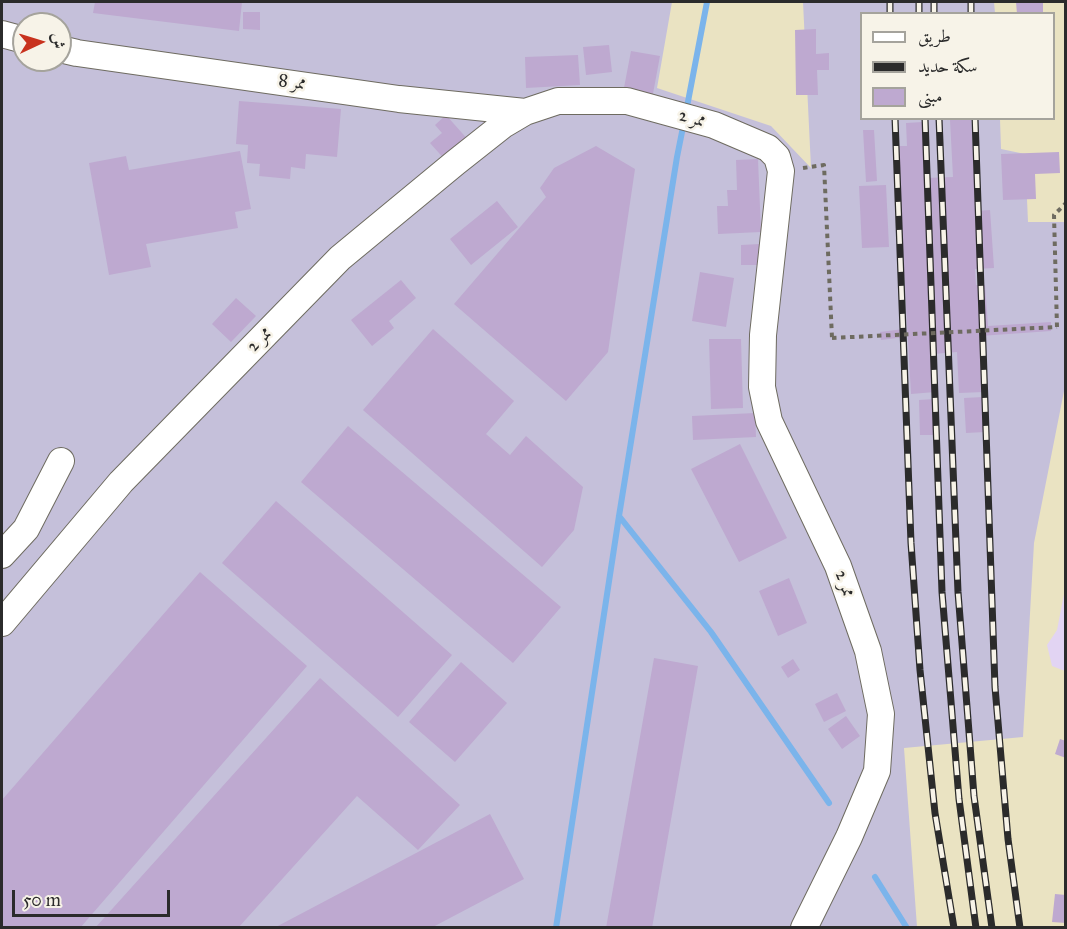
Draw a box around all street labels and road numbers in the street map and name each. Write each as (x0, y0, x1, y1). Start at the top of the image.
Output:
street label: ممر 8 (277, 70, 307, 96)
street label: ممر 2 (676, 105, 708, 133)
street label: ممر 2 (243, 323, 277, 357)
street label: ممر 2 (829, 568, 859, 600)

